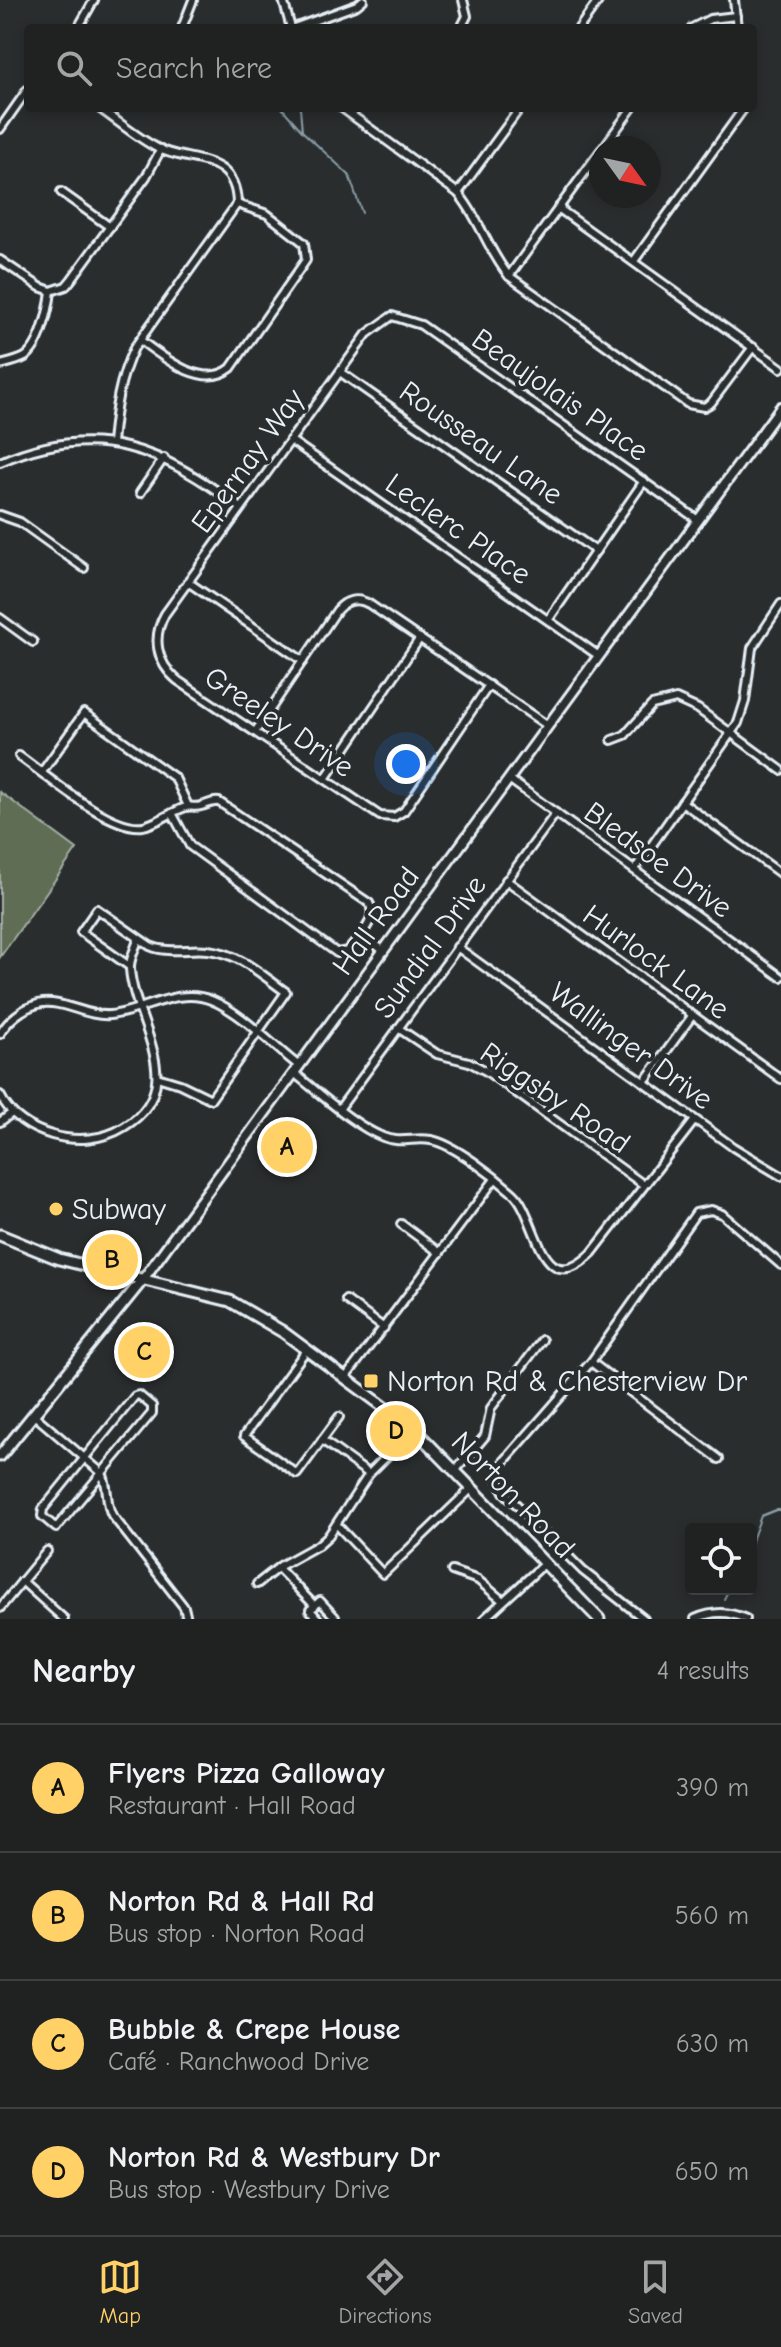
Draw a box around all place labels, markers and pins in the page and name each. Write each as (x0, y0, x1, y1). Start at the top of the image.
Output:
pin: A (261, 1117, 313, 1177)
place label: Subway (72, 1192, 167, 1227)
marker: Subway (47, 1200, 65, 1218)
pin: B (86, 1230, 138, 1290)
pin: C (118, 1322, 170, 1382)
place label: Norton Rd & Chesterview Dr (387, 1364, 747, 1399)
marker: Norton Rd & Chesterview Dr (362, 1372, 380, 1390)
pin: D (370, 1401, 422, 1461)

